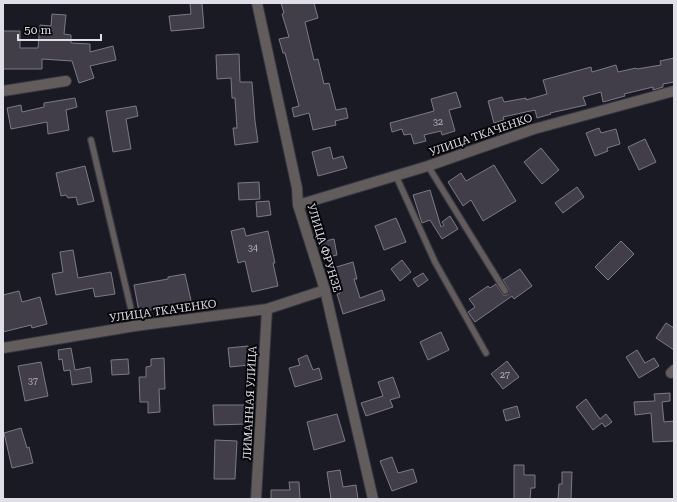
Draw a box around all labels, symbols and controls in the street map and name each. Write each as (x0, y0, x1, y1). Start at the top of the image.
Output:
scale bar (18, 16, 101, 42)
text: 50 m (24, 23, 51, 37)
street label: УЛИЦА ТКАЧЕНКО (428, 111, 534, 159)
house number: 32 (433, 117, 443, 127)
street label: УЛИЦА ФРУНЗЕ (304, 202, 344, 294)
house number: 34 (248, 243, 258, 253)
street label: УЛИЦА ТКАЧЕНКО (109, 297, 218, 325)
street label: ЛИМАННАЯ УЛИЦА (241, 345, 260, 460)
house number: 27 (500, 370, 510, 380)
house number: 37 (28, 376, 38, 386)

